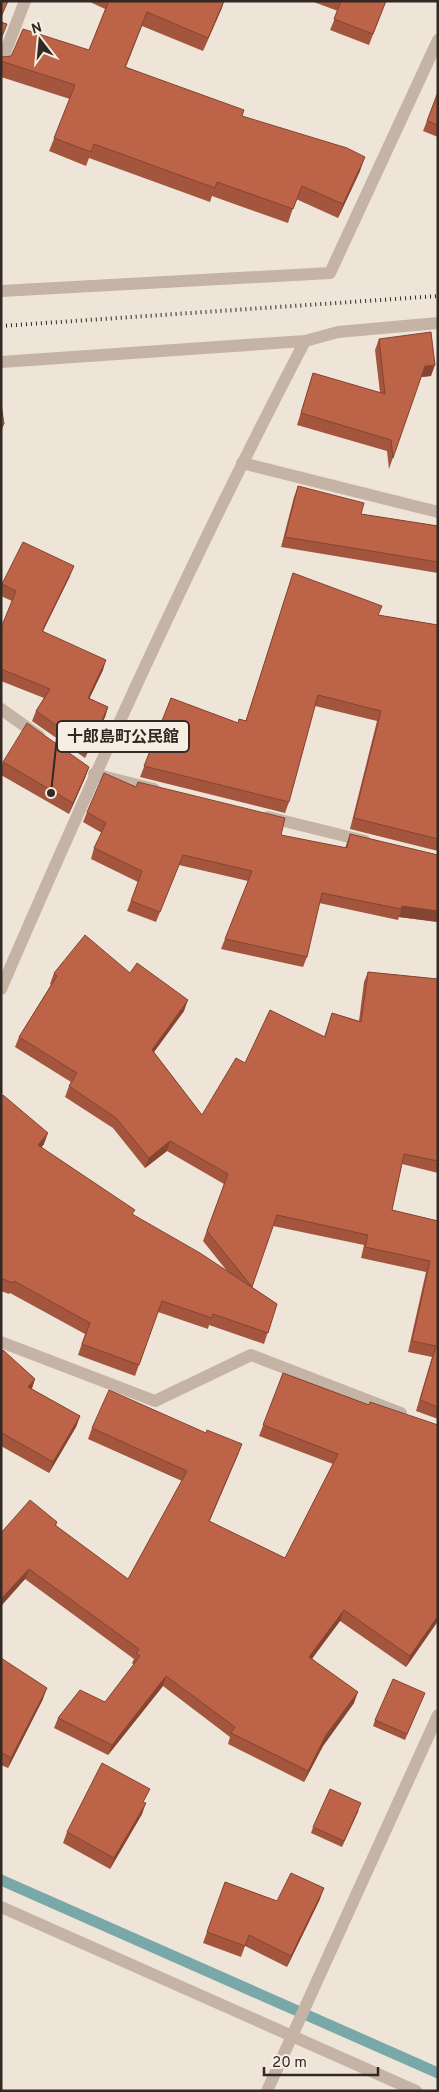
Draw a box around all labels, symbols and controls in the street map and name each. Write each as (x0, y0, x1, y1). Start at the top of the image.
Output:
north arrow (15, 15, 65, 65)
text: N (30, 19, 44, 39)
callout: 十郎島町公民館 (57, 721, 189, 752)
text: 十郎島町公民館 (67, 728, 179, 748)
scale bar (264, 2044, 378, 2076)
text: 20 m (272, 2054, 307, 2073)

